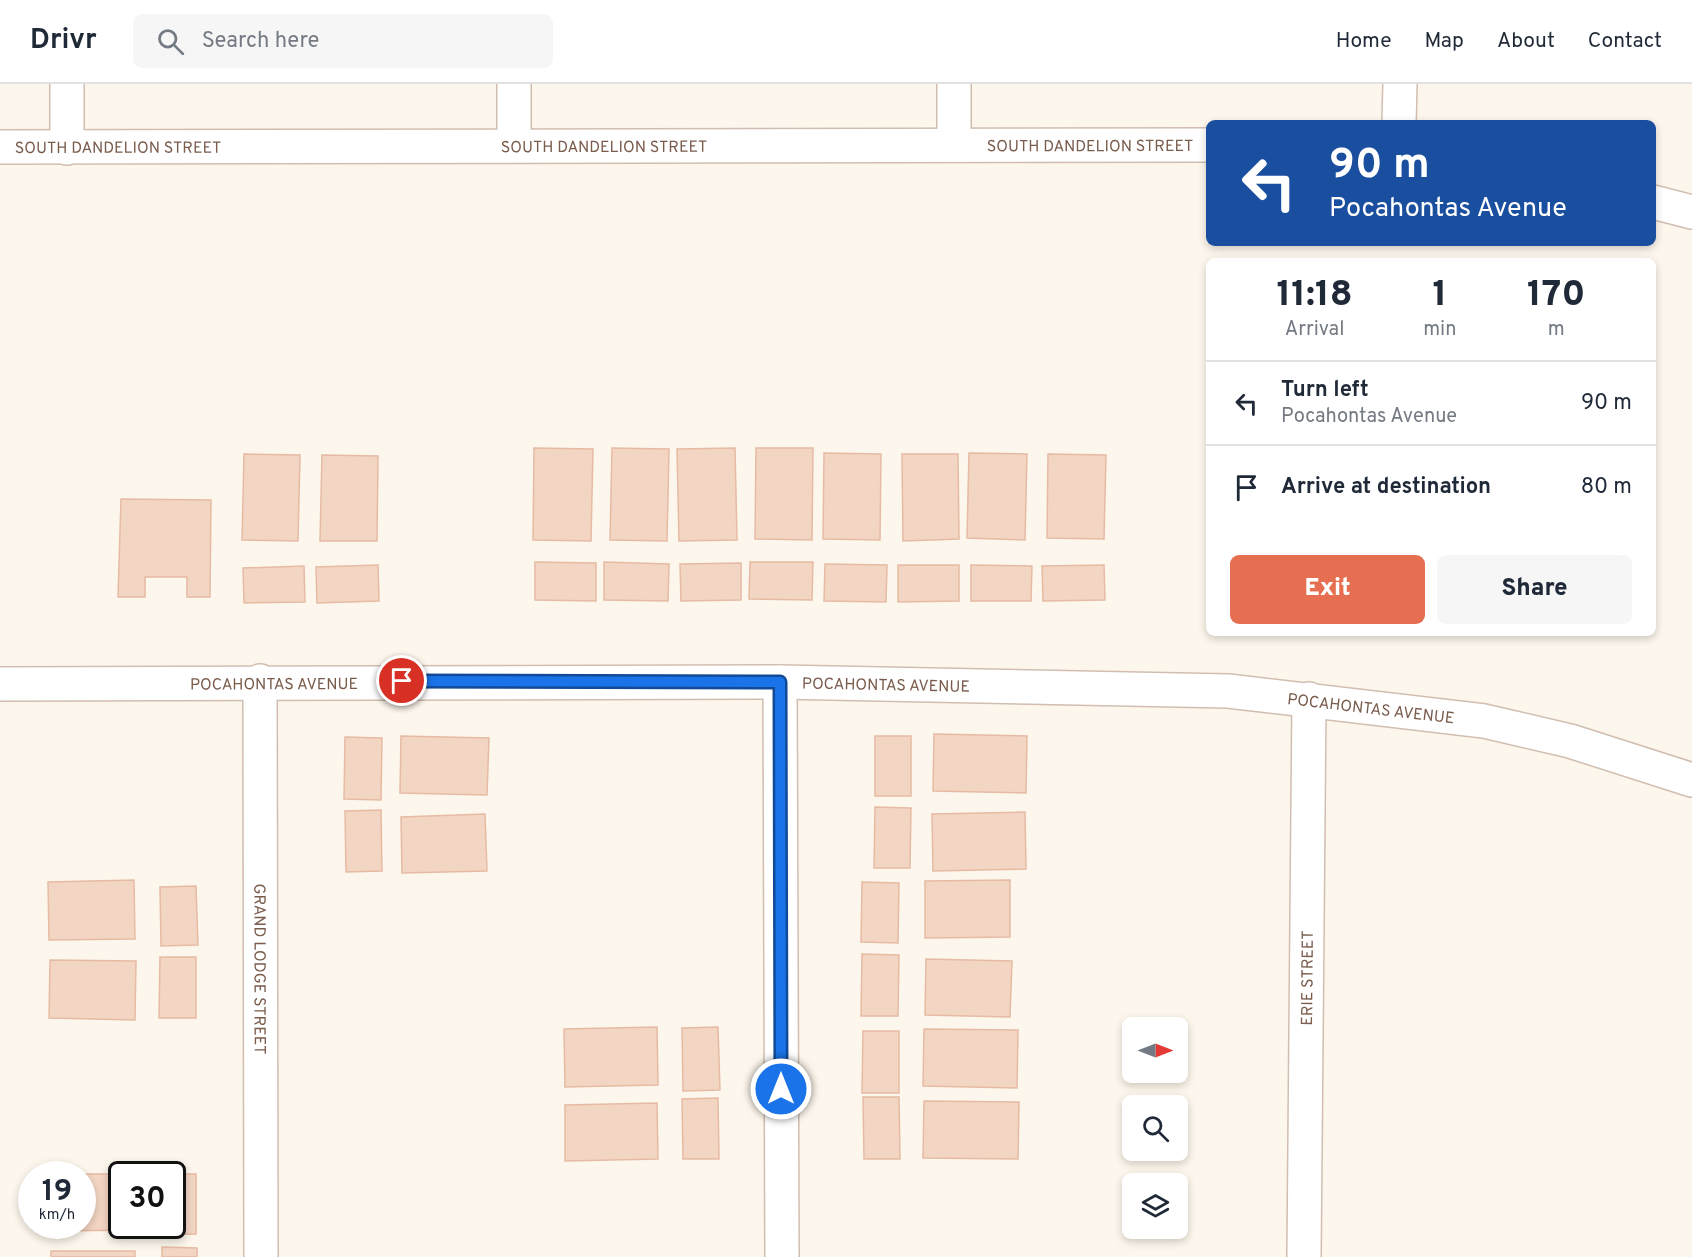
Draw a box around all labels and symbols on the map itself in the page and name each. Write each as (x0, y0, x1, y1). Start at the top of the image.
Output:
street label: SOUTH DANDELION STREET (987, 137, 1193, 157)
street label: SOUTH DANDELION STREET (501, 138, 707, 158)
street label: SOUTH DANDELION STREET (15, 139, 221, 159)
pin (376, 655, 427, 706)
street label: POCAHONTAS AVENUE (802, 674, 970, 698)
street label: POCAHONTAS AVENUE (190, 675, 358, 696)
street label: POCAHONTAS AVENUE (1286, 690, 1455, 729)
street label: GRAND LODGE STREET (248, 883, 269, 1055)
street label: ERIE STREET (1298, 930, 1319, 1026)
north arrow (1122, 1017, 1188, 1083)
position arrow (749, 1057, 813, 1121)
speed limit sign: 30 (108, 1161, 186, 1239)

